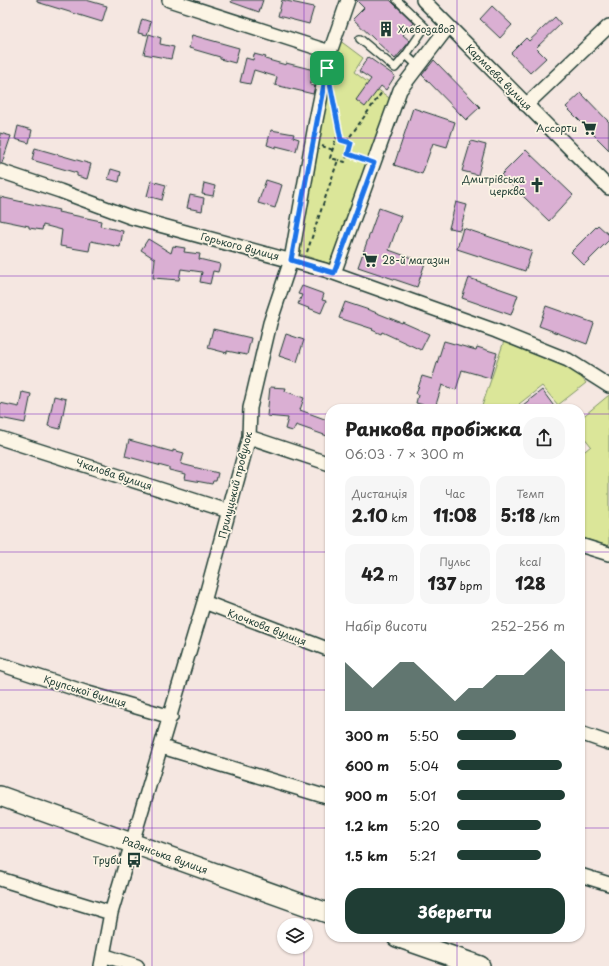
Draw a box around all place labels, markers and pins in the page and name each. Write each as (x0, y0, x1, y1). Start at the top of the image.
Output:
building icon: Хлебозавод (377, 20, 395, 38)
place label: Хлебозавод (398, 21, 455, 36)
pin (310, 51, 344, 85)
supermarket icon: Ассорти (580, 119, 598, 137)
place label: Ассорти (536, 120, 577, 135)
place label: Дмитрівська церква (461, 171, 526, 198)
church icon: Дмитрівська церква (528, 176, 546, 194)
supermarket icon: 28-й магазин (361, 251, 379, 269)
place label: 28-й магазин (382, 252, 450, 267)
bus stop icon: Труби (125, 851, 143, 869)
place label: Труби (92, 852, 122, 867)

